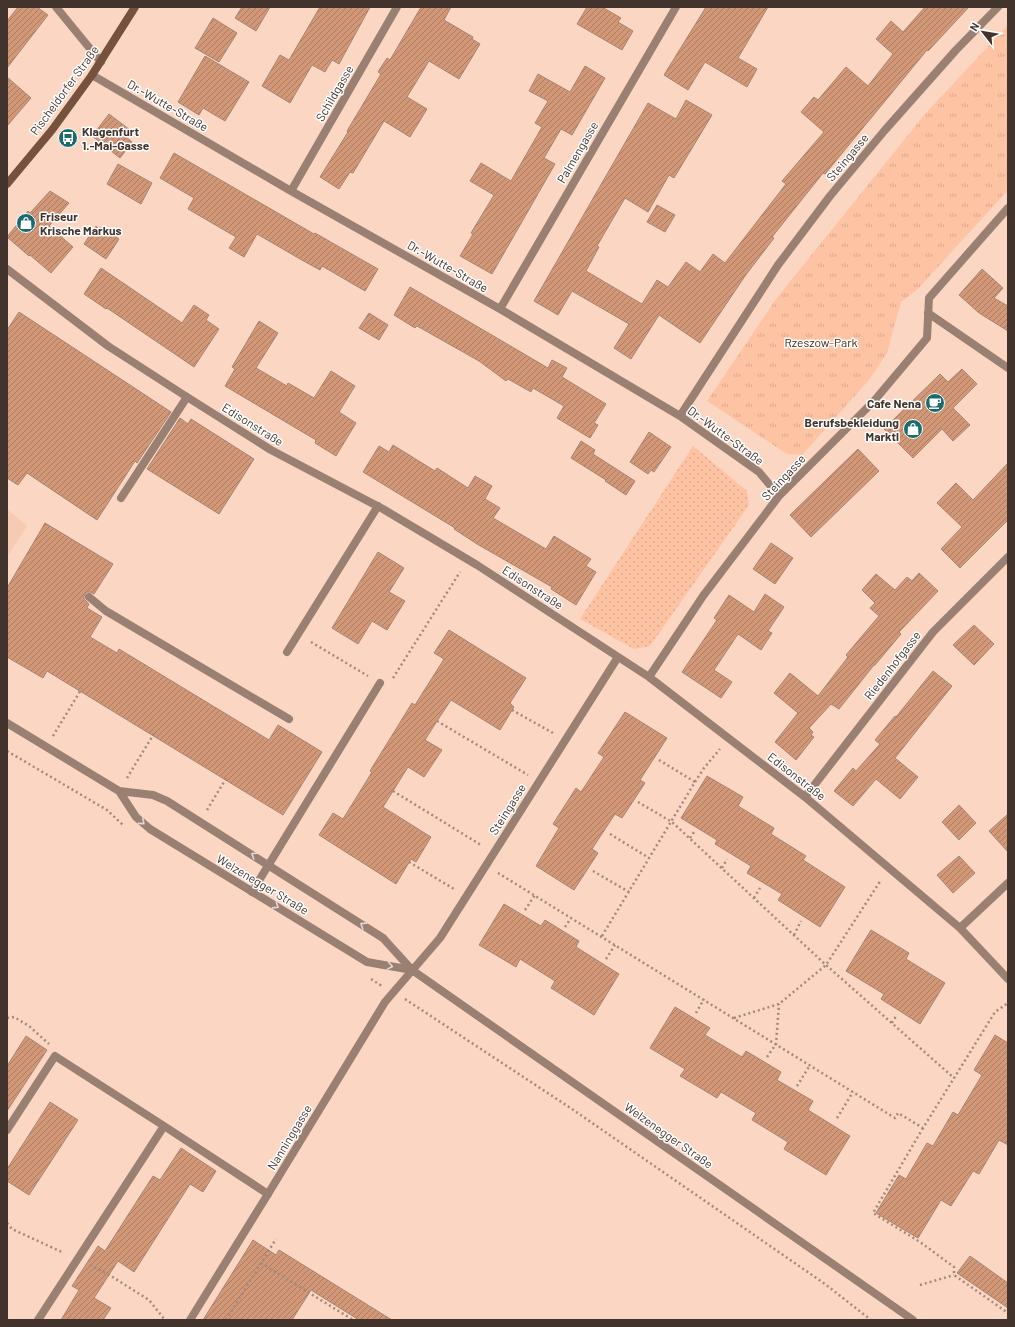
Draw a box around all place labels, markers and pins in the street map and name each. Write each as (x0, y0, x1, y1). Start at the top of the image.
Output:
place label: Klagenfurt 1.-Mai-Gasse (82, 124, 150, 152)
bus stop icon: Klagenfurt 1.-Mai-Gasse (57, 127, 79, 149)
place label: Friseur Krische Markus (40, 209, 122, 237)
shop icon: Friseur Krische Markus (15, 212, 37, 234)
cafe icon: Cafe Nena (924, 392, 946, 414)
place label: Cafe Nena (867, 396, 921, 410)
place label: Berufsbekleidung Marktl (805, 415, 899, 443)
shop icon: Berufsbekleidung Marktl (902, 418, 924, 440)

